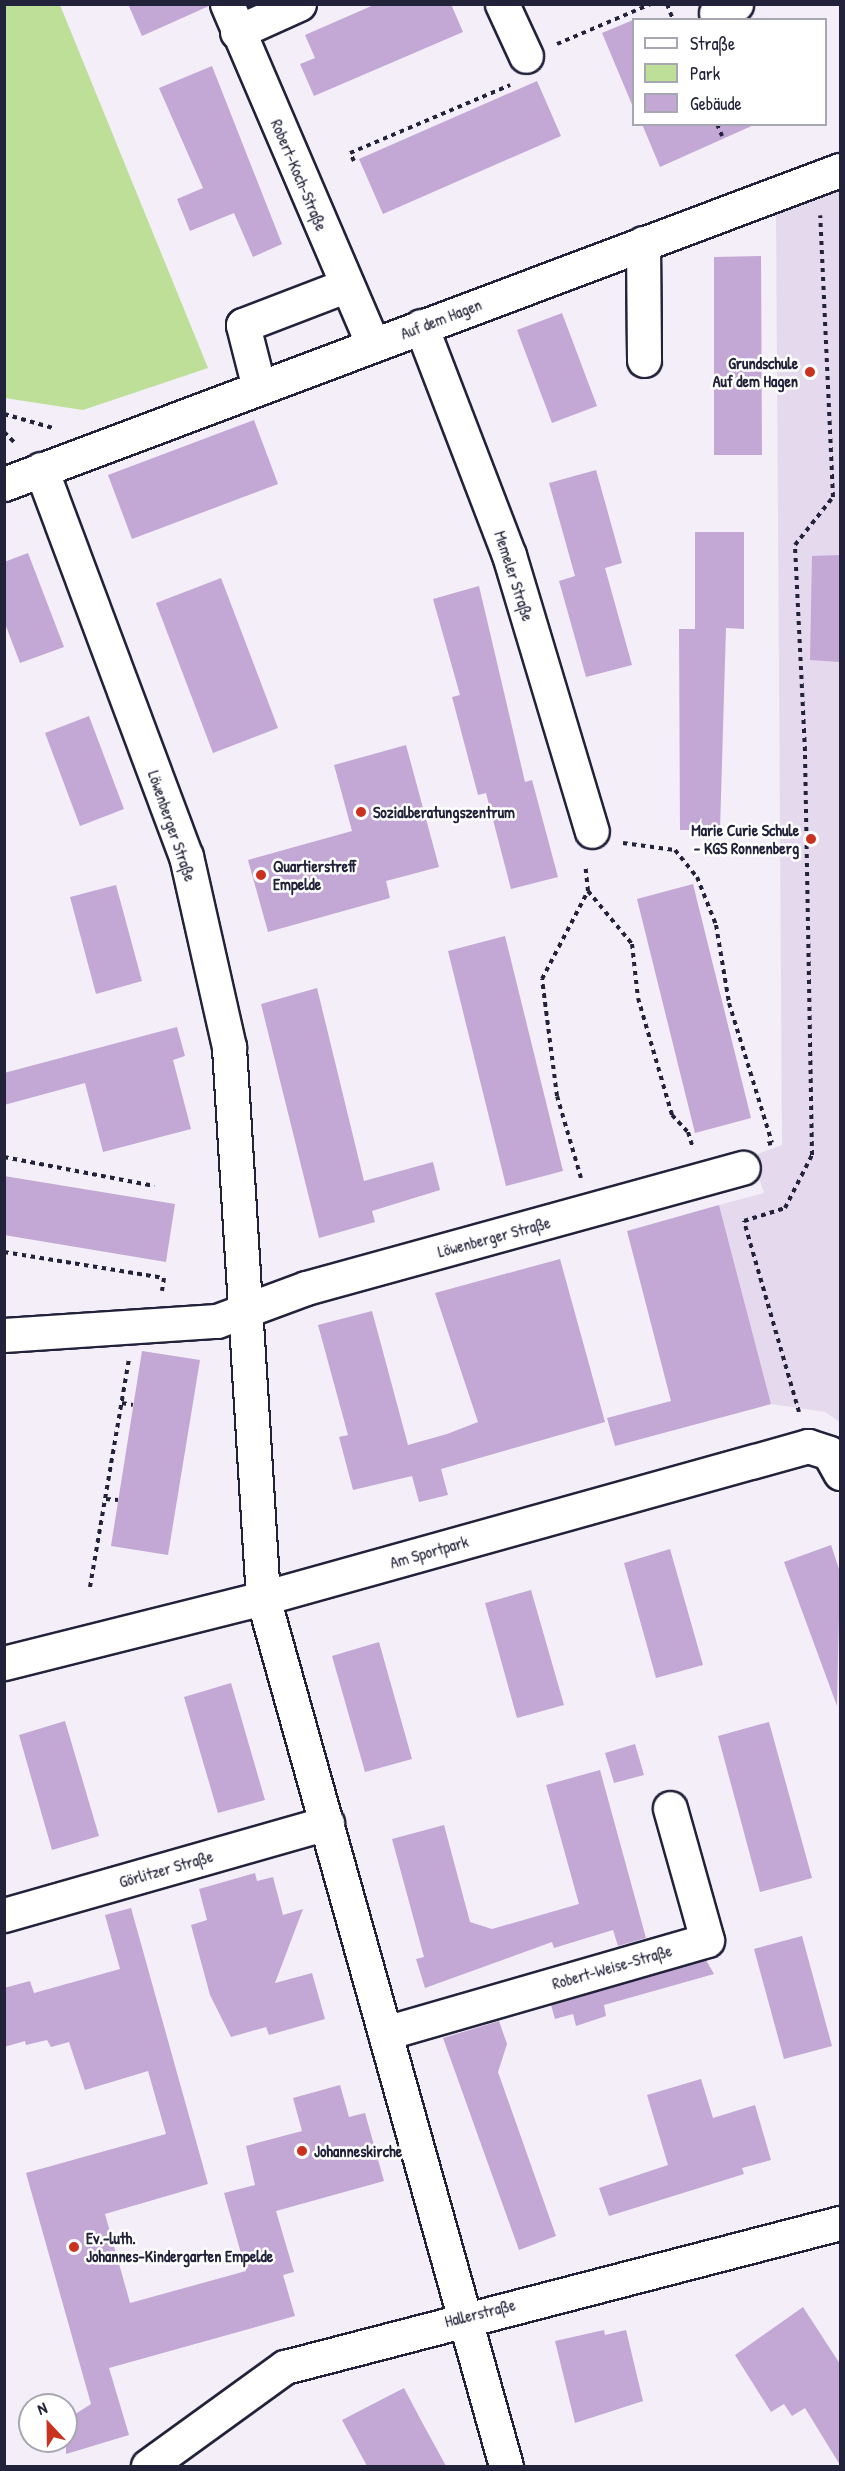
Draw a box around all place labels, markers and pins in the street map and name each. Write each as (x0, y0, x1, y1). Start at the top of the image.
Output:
place label: Grundschule Auf dem Hagen (713, 353, 798, 391)
marker: Grundschule Auf dem Hagen (803, 365, 817, 379)
place label: Sozialberatungszentrum (373, 802, 515, 822)
marker: Sozialberatungszentrum (354, 805, 368, 819)
place label: Marie Curie Schule - KGS Ronnenberg (691, 820, 799, 858)
marker: Marie Curie Schule - KGS Ronnenberg (804, 832, 818, 846)
place label: Quartierstreff Empelde (273, 856, 357, 894)
marker: Quartierstreff Empelde (254, 868, 268, 882)
place label: Johanneskirche (314, 2141, 402, 2161)
marker: Johanneskirche (295, 2144, 309, 2158)
place label: Ev.-luth. Johannes-Kindergarten Empelde (86, 2228, 273, 2266)
marker: Ev.-luth. Johannes-Kindergarten Empelde (67, 2240, 81, 2254)

